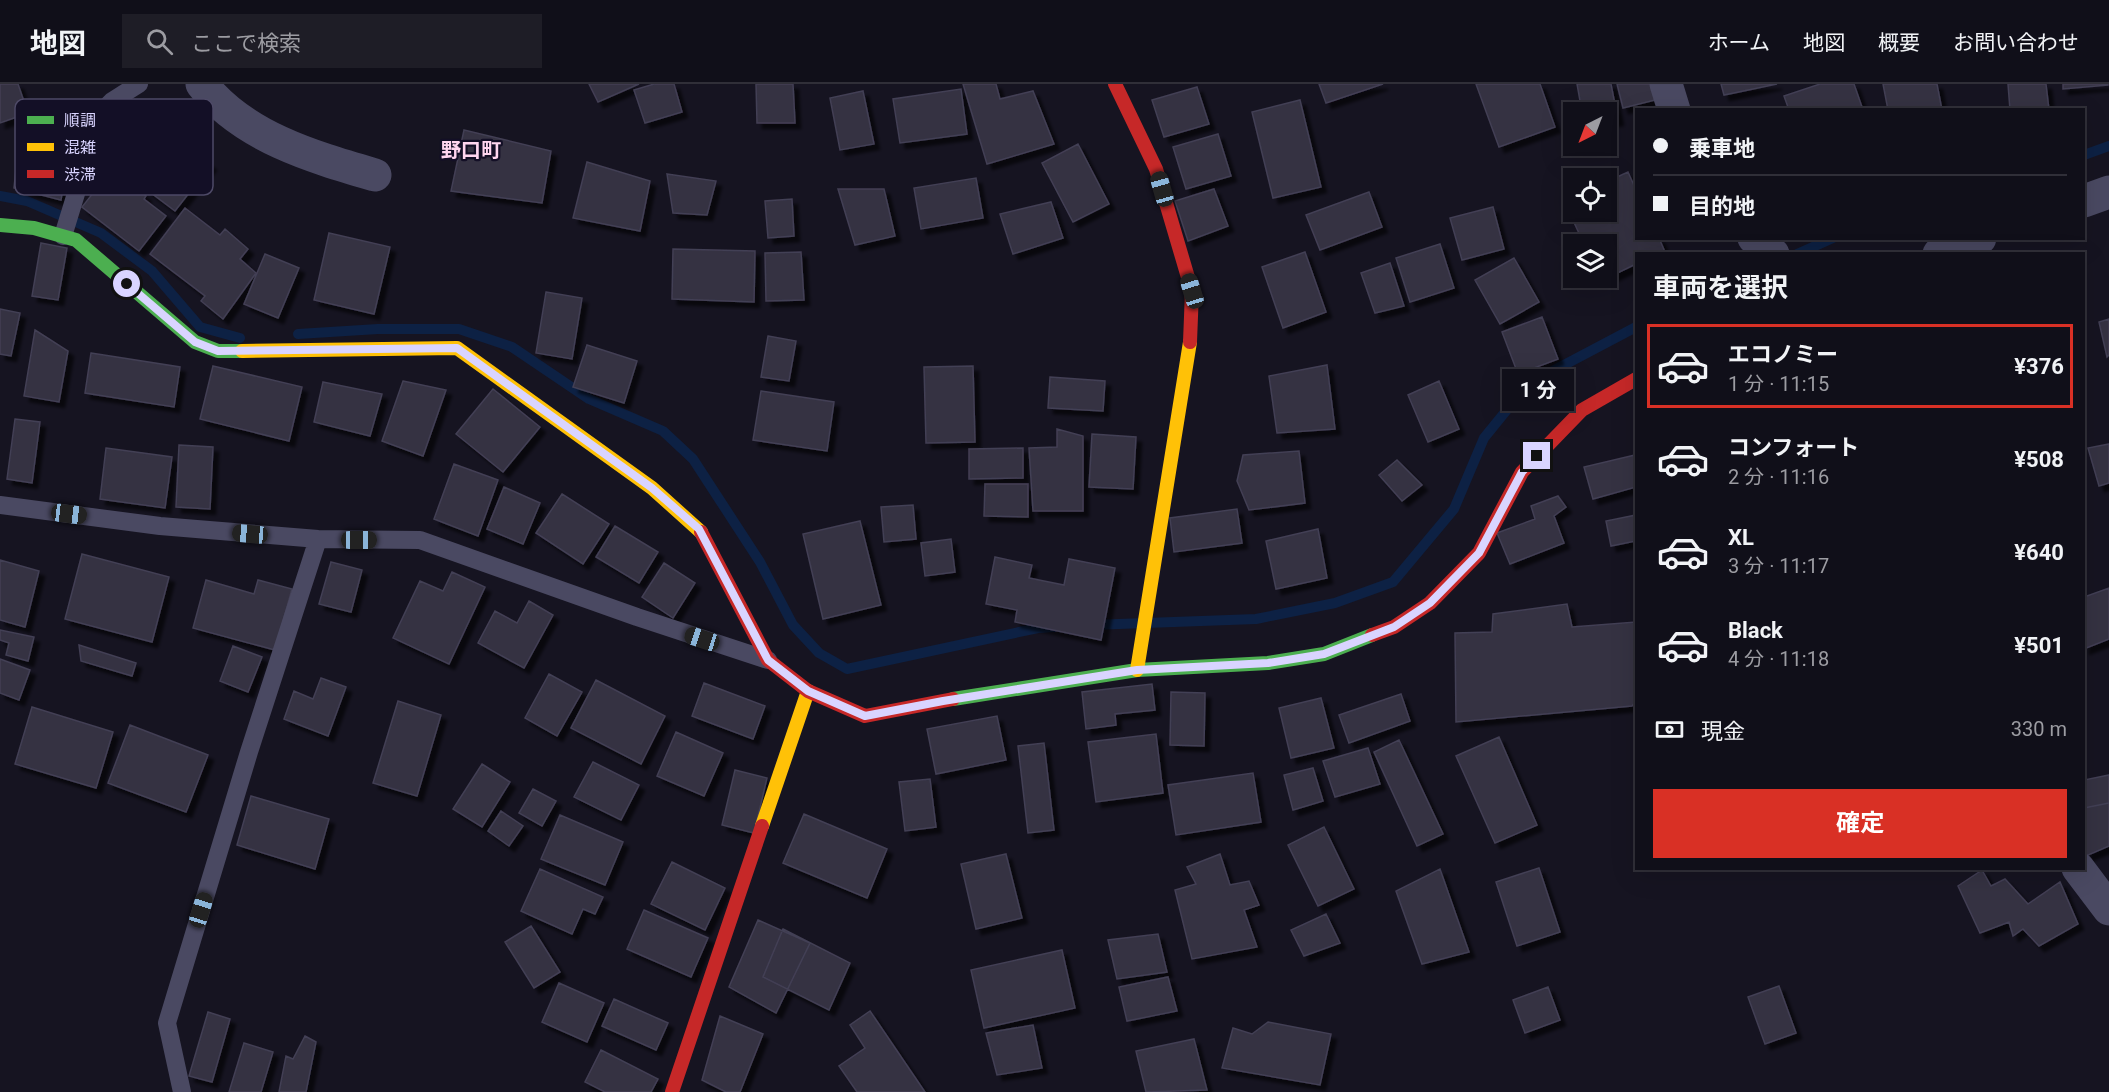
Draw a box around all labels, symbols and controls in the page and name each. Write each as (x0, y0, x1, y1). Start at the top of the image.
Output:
search box (122, 14, 542, 68)
icon: search (143, 25, 176, 58)
text: 地図 (30, 27, 86, 60)
text: ここで検索 (191, 31, 301, 56)
text: ホーム (1708, 31, 1770, 55)
text: 地図 (1803, 31, 1845, 55)
text: 概要 (1878, 31, 1920, 55)
text: お問い合わせ (1953, 31, 2079, 55)
legend (15, 99, 213, 195)
north arrow (1563, 102, 1617, 156)
map controls (1563, 102, 1617, 288)
text: 順調 (64, 111, 96, 130)
text: 乗車地 (1689, 136, 1755, 161)
text: 混雑 (64, 138, 96, 157)
district label: 野口町 (441, 138, 501, 162)
text: 渋滞 (64, 165, 96, 184)
button: locate (1563, 168, 1617, 222)
car (1148, 169, 1176, 209)
text: 目的地 (1689, 194, 1755, 219)
button: layers (1563, 234, 1617, 288)
route start (113, 270, 140, 297)
car (1178, 271, 1206, 311)
text: 車両を選択 (1653, 272, 1788, 304)
icon: car (1656, 339, 1710, 393)
text: エコノミー (1728, 342, 1838, 367)
text: ¥376 (2014, 354, 2064, 379)
callout: 1 分 (1501, 369, 1573, 411)
text: 1 分 · 11:15 (1728, 372, 1829, 396)
text: 1 分 (1520, 378, 1556, 402)
icon: car (1656, 432, 1710, 486)
text: コンフォート (1728, 435, 1859, 460)
route end (1523, 442, 1550, 469)
text: ¥508 (2014, 447, 2064, 472)
text: 2 分 · 11:16 (1728, 465, 1829, 489)
car (50, 503, 88, 525)
car (231, 523, 269, 545)
icon: car (1656, 525, 1710, 579)
text: XL (1728, 525, 1754, 550)
car (341, 531, 377, 549)
text: ¥640 (2014, 540, 2064, 565)
text: 3 分 · 11:17 (1728, 554, 1829, 578)
icon: car (1656, 618, 1710, 672)
text: Black (1728, 618, 1783, 643)
car (682, 625, 722, 653)
text: ¥501 (2014, 633, 2064, 658)
text: 4 分 · 11:18 (1728, 647, 1829, 671)
icon: cash (1653, 713, 1686, 746)
text: 330 m (2011, 717, 2067, 741)
text: 現金 (1701, 719, 1745, 744)
button: 確定 (1653, 789, 2067, 858)
car (187, 890, 215, 930)

